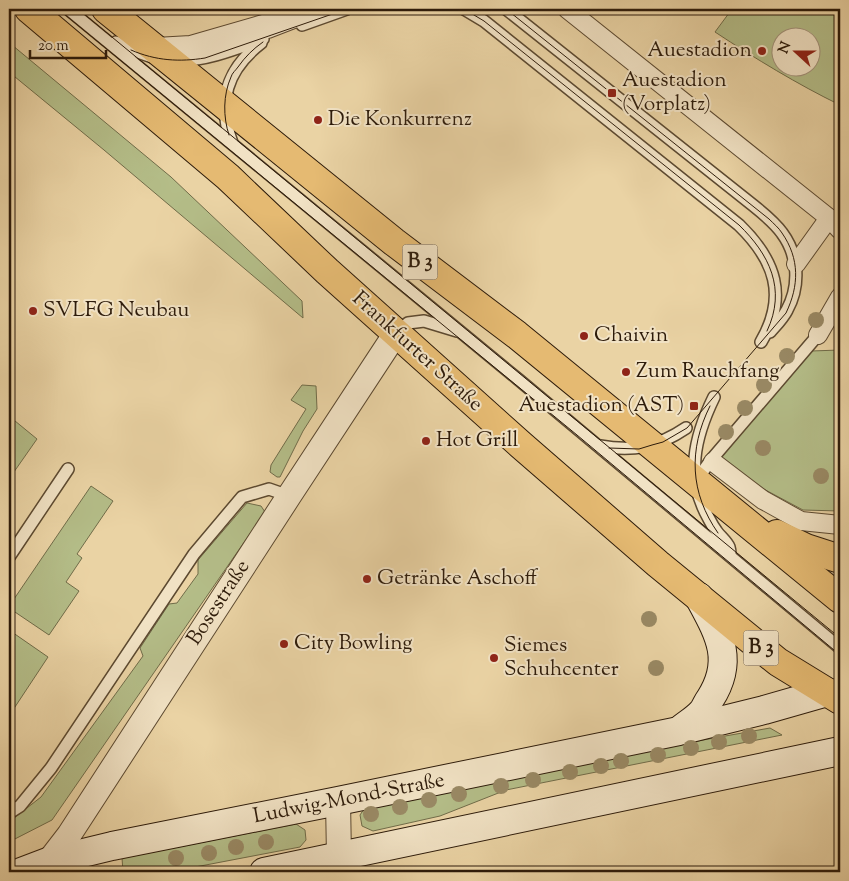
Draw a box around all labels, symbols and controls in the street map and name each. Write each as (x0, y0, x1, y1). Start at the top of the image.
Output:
scale bar (30, 28, 106, 60)
north arrow (772, 28, 822, 78)
text: 20 m (38, 36, 69, 57)
place label: Auestadion (647, 36, 752, 66)
text: N (774, 39, 797, 57)
marker: Auestadion (756, 45, 768, 57)
place label: Auestadion (Vorplatz) (622, 66, 727, 120)
marker: Auestadion (Vorplatz) (606, 87, 618, 99)
place label: Die Konkurrenz (328, 105, 472, 135)
marker: Die Konkurrenz (312, 114, 324, 126)
road number: B 3 (402, 244, 438, 280)
street label: Frankfurter Straße (345, 285, 489, 419)
place label: SVLFG Neubau (43, 296, 189, 326)
marker: SVLFG Neubau (27, 305, 39, 317)
place label: Chaivin (594, 321, 668, 351)
marker: Chaivin (578, 330, 590, 342)
place label: Zum Rauchfang (636, 357, 779, 387)
marker: Zum Rauchfang (620, 366, 632, 378)
place label: Auestadion (AST) (518, 391, 684, 421)
marker: Auestadion (AST) (688, 400, 700, 412)
place label: Hot Grill (436, 426, 519, 456)
marker: Hot Grill (420, 435, 432, 447)
street label: Bosestraße (180, 554, 258, 652)
place label: Getränke Aschoff (377, 564, 539, 594)
marker: Getränke Aschoff (361, 573, 373, 585)
place label: City Bowling (294, 629, 413, 659)
road number: B 3 (744, 630, 778, 666)
place label: Siemes Schuhcenter (504, 631, 619, 685)
marker: City Bowling (278, 638, 290, 650)
marker: Siemes Schuhcenter (488, 652, 500, 664)
street label: Ludwig-Mond-Straße (251, 766, 447, 832)

